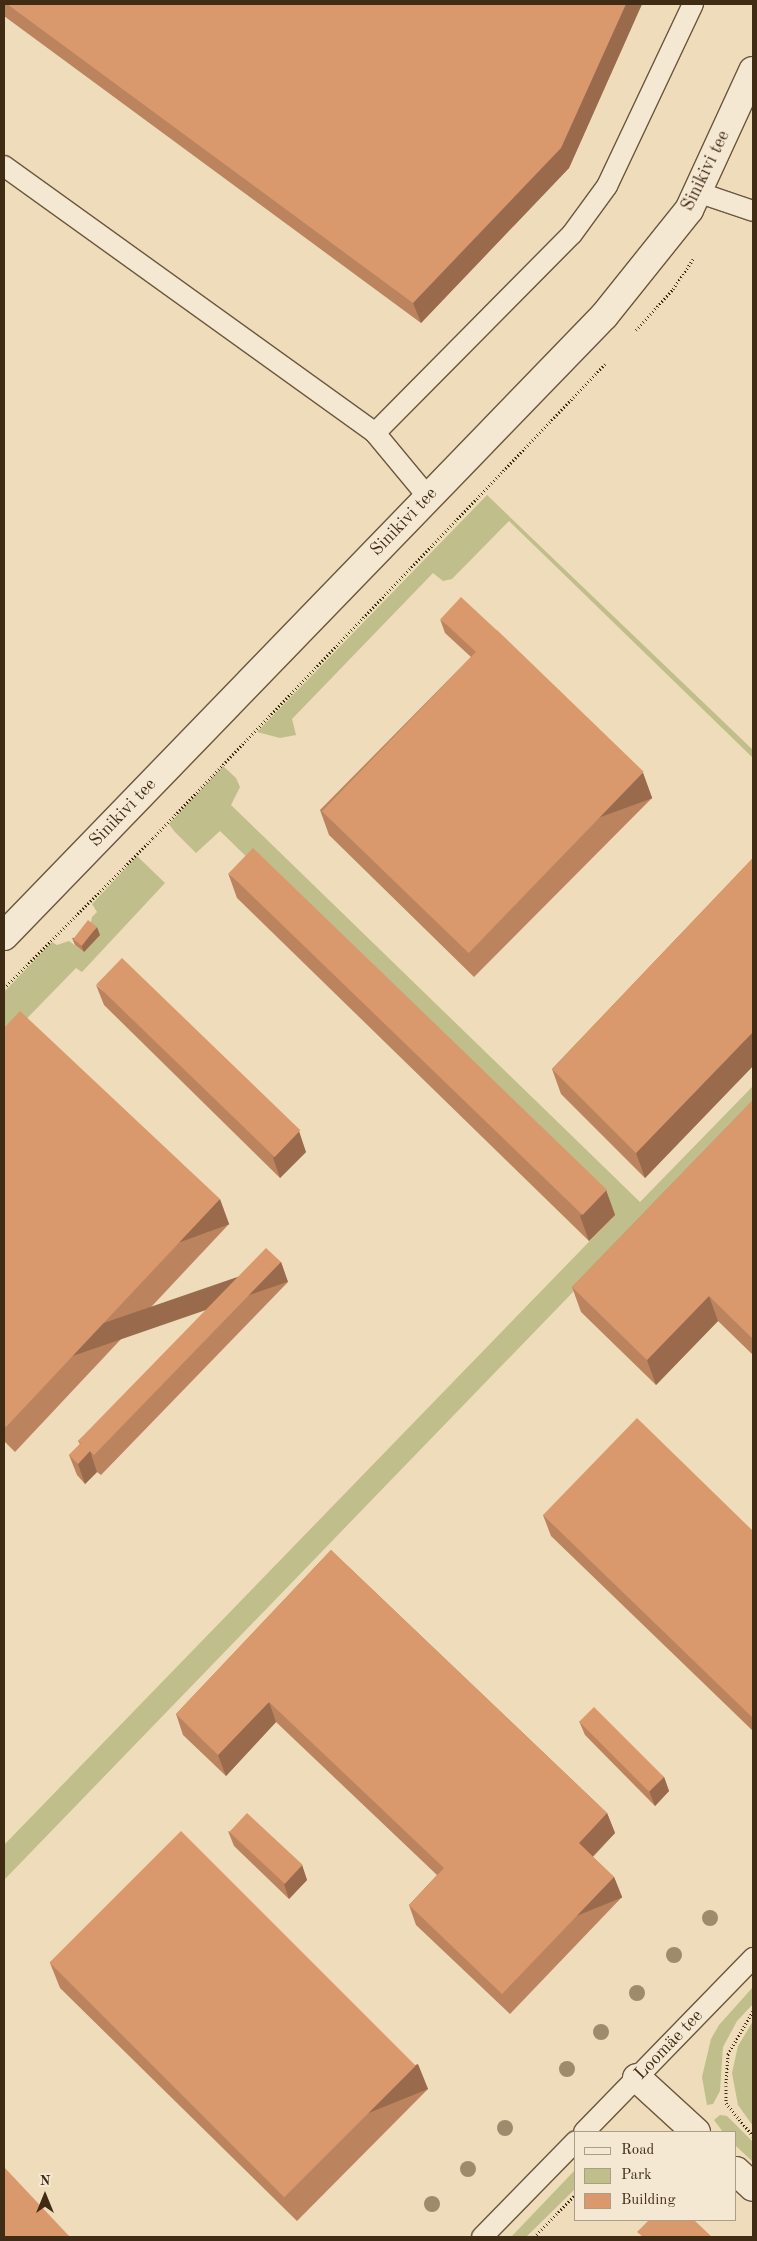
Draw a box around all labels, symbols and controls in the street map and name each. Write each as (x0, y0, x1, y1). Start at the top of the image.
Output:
street label: Sinikivi tee (677, 127, 735, 215)
street label: Sinikivi tee (366, 483, 442, 561)
street label: Sinikivi tee (85, 774, 161, 852)
street label: Loomäe tee (630, 2005, 708, 2085)
legend (574, 2131, 737, 2221)
text: Road (621, 2143, 654, 2158)
text: Park (621, 2168, 652, 2183)
north arrow (20, 2171, 70, 2221)
text: N (40, 2174, 50, 2188)
text: Building (621, 2193, 676, 2208)

